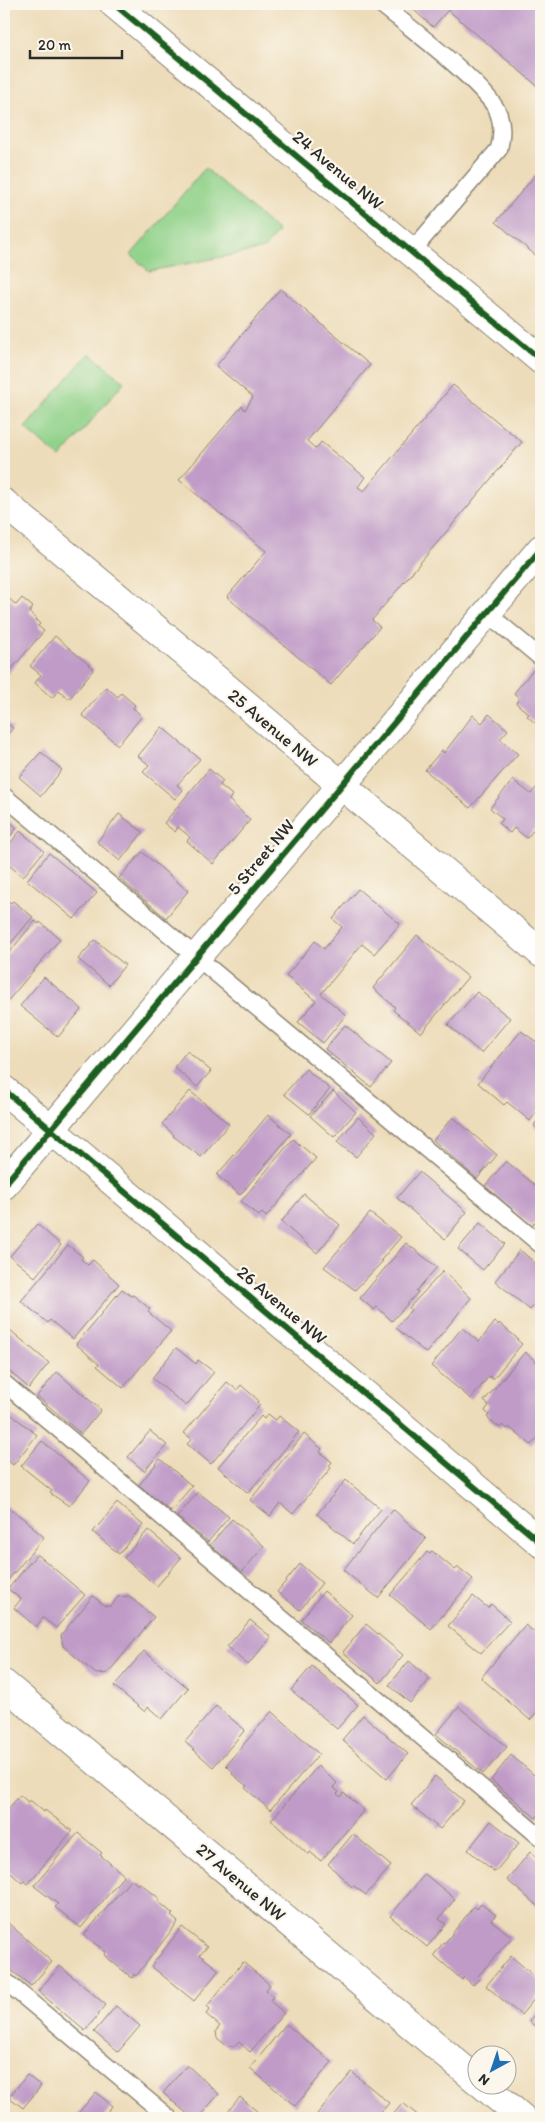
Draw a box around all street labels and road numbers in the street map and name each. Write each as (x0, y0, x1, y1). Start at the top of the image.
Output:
street label: 24 Avenue NW (288, 126, 388, 214)
street label: 25 Avenue NW (223, 684, 323, 772)
street label: 5 Street NW (223, 814, 299, 900)
street label: 26 Avenue NW (232, 1261, 332, 1349)
street label: 27 Avenue NW (192, 1838, 290, 1926)

